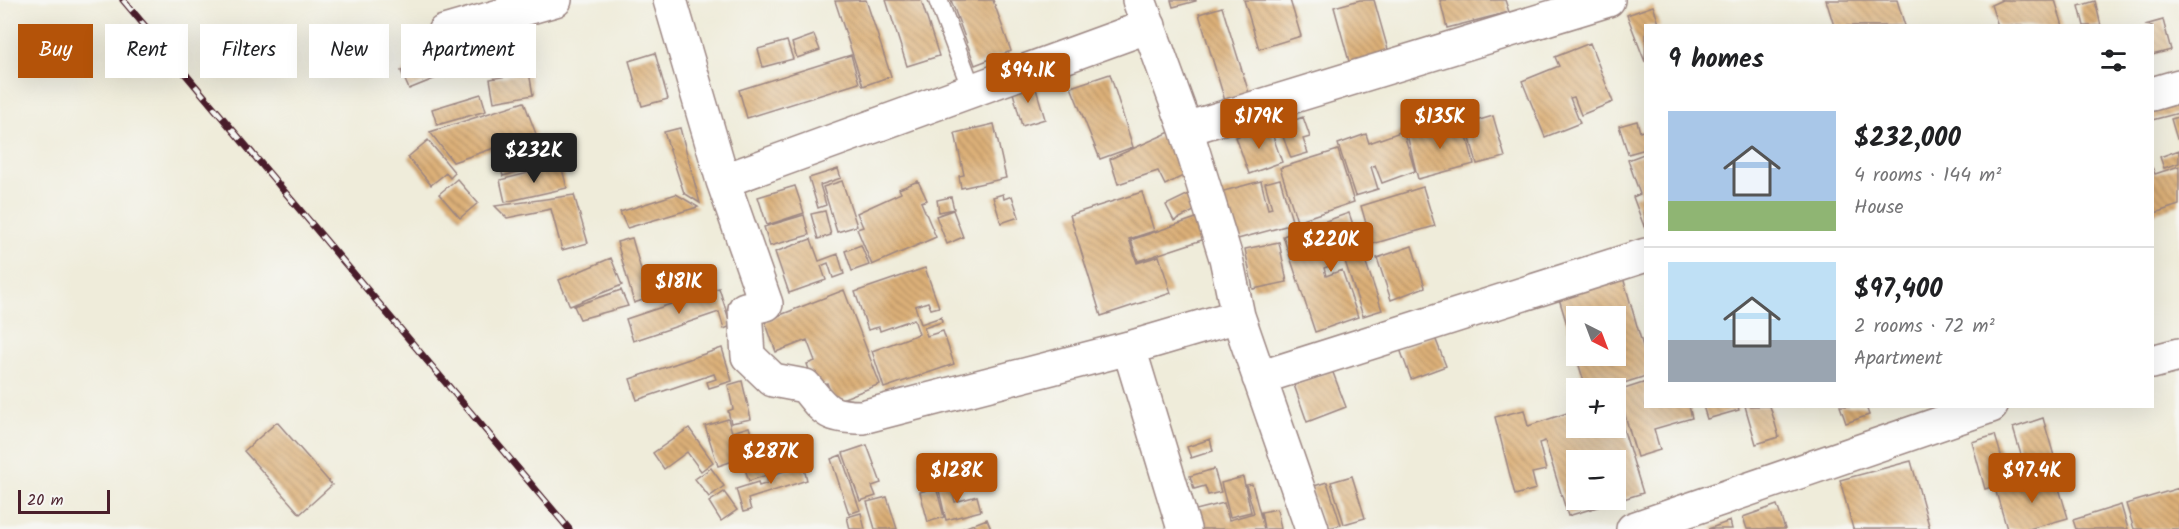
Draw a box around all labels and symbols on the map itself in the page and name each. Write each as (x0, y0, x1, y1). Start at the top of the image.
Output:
pin: $94.1K (979, 53, 1077, 104)
pin: $179K (1217, 99, 1301, 150)
pin: $135K (1398, 99, 1482, 150)
pin: $232K (492, 133, 576, 184)
pin: $220K (1289, 222, 1373, 273)
pin: $181K (637, 264, 721, 315)
north arrow (1566, 306, 1626, 366)
pin: $287K (729, 434, 813, 485)
pin: $128K (915, 453, 999, 504)
pin: $97.4K (1983, 453, 2081, 504)
scale bar (18, 487, 110, 514)

